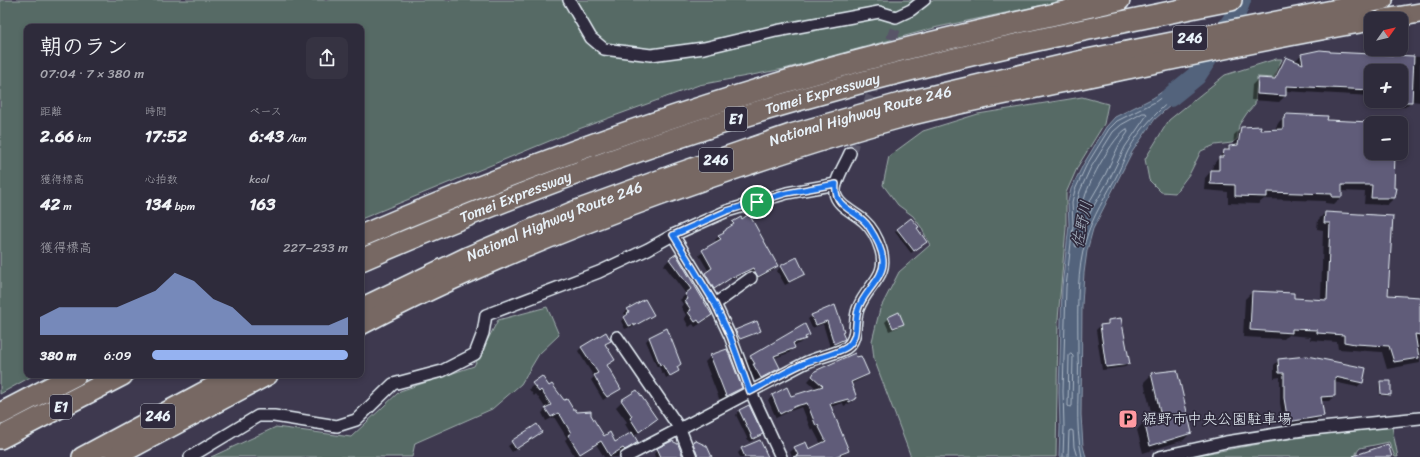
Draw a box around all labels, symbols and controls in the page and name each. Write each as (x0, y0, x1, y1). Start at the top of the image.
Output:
north arrow (1364, 12, 1408, 56)
map controls (1364, 12, 1408, 160)
road number: 246 (1173, 26, 1207, 50)
text: 朝のラン (40, 27, 128, 66)
button: share (306, 37, 348, 79)
text: 07:04 · 7 × 380 m (40, 62, 144, 85)
button: + (1364, 64, 1408, 108)
street label: Tomei Expressway (762, 65, 883, 122)
street label: National Highway Route 246 (765, 78, 954, 154)
text: 距離 (40, 102, 62, 121)
text: 時間 (145, 102, 167, 121)
text: ペース (249, 102, 282, 121)
road number: E1 (725, 107, 747, 131)
button: − (1364, 116, 1408, 160)
text: 2.66 (40, 121, 74, 151)
text: 17:52 (145, 121, 187, 151)
text: 6:43 (249, 121, 284, 151)
text: km (74, 129, 91, 148)
text: /km (284, 129, 307, 148)
road number: 246 (699, 148, 733, 172)
street label: Tomei Expressway (456, 163, 576, 230)
text: 獲得標高 (40, 170, 84, 189)
text: 心拍数 (145, 170, 178, 189)
text: kcal (249, 170, 269, 189)
street label: National Highway Route 246 (462, 174, 646, 269)
pin (740, 185, 774, 219)
text: 42 (40, 189, 60, 219)
text: 134 (145, 189, 172, 219)
text: 163 (249, 189, 276, 219)
icon: arrive (746, 191, 768, 213)
text: m (60, 197, 72, 216)
text: bpm (172, 197, 195, 216)
water label: 佐野川 (1062, 198, 1101, 251)
text: 獲得標高 (40, 236, 92, 259)
text: 227–233 m (283, 236, 348, 259)
text: 380 m (40, 344, 77, 367)
text: 6:09 (104, 344, 132, 367)
road number: E1 (50, 395, 72, 419)
road number: 246 (141, 404, 175, 428)
place label: 裾野市中央公園駐車場 (1142, 406, 1292, 432)
parking icon: 裾野市中央公園駐車場 (1117, 408, 1139, 430)

